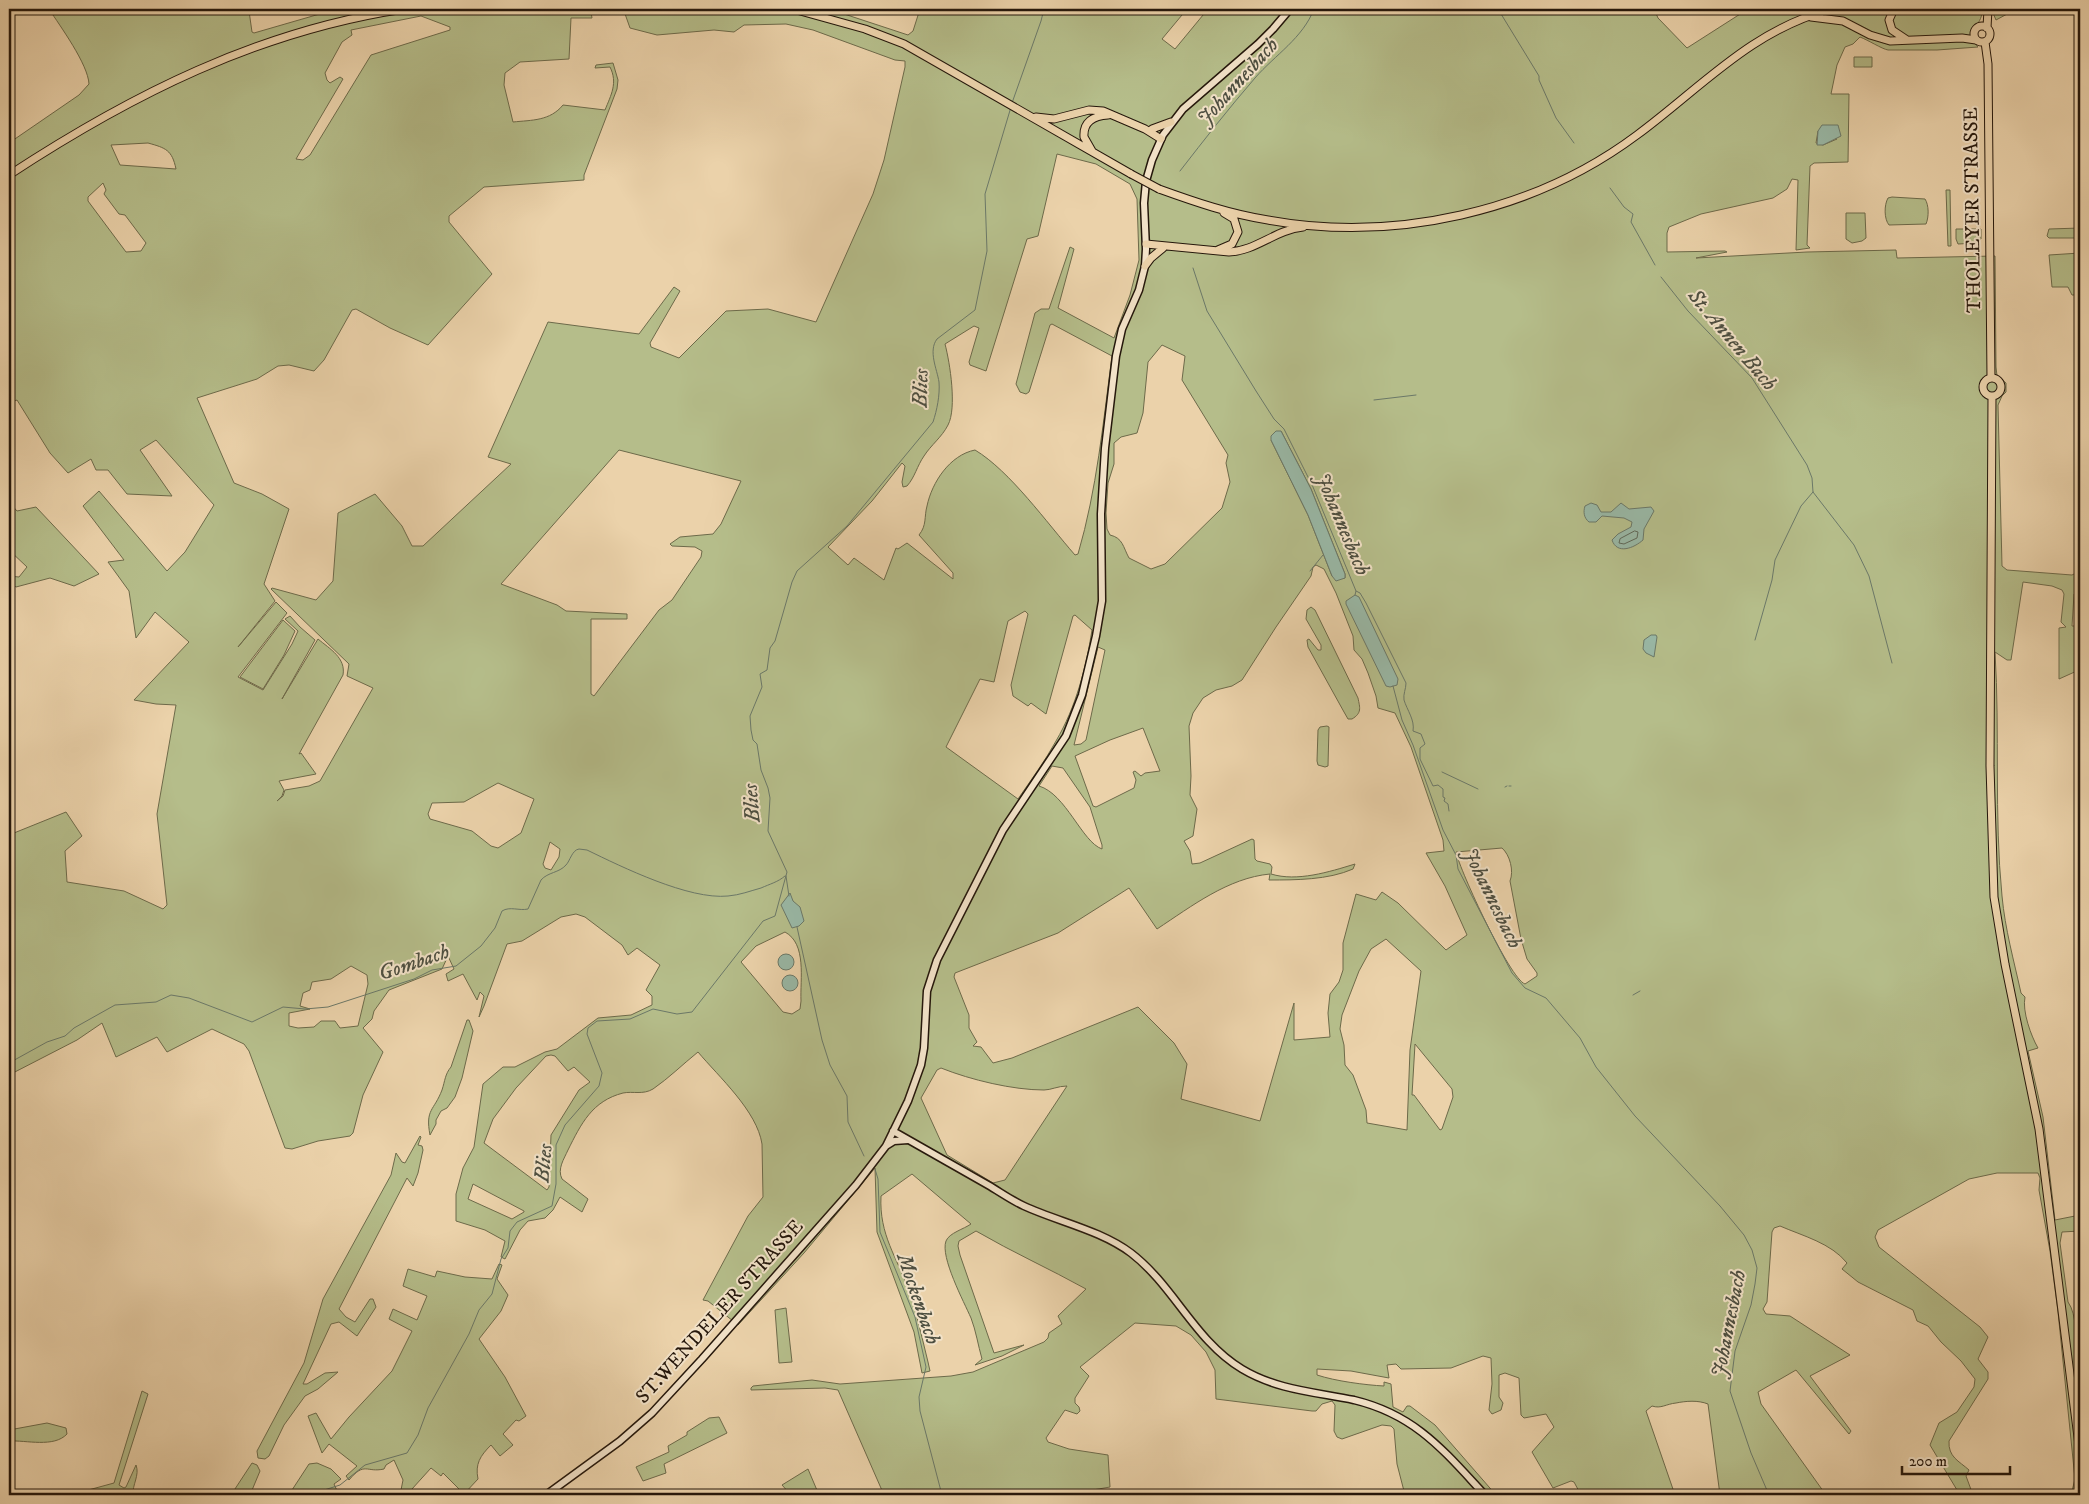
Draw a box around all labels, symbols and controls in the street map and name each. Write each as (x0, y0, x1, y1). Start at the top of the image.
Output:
water label: Johannesbach (1192, 33, 1284, 131)
street label: THOLEYER STRASSE (1959, 107, 1987, 313)
water label: St. Annen Bach (1681, 283, 1782, 396)
water label: Blies (907, 368, 935, 409)
water label: Johannesbach (1309, 469, 1375, 579)
water label: Blies (738, 782, 766, 824)
water label: Johannesbach (1456, 843, 1528, 953)
water label: Gombach (375, 939, 453, 987)
water label: Blies (529, 1142, 559, 1184)
street label: ST.WENDELER STRASSE (631, 1215, 809, 1409)
water label: Mockenbach (890, 1248, 946, 1348)
water label: Johannesbach (1706, 1268, 1752, 1380)
scale bar (1902, 1444, 2009, 1476)
text: 200 m (1909, 1452, 1947, 1471)

